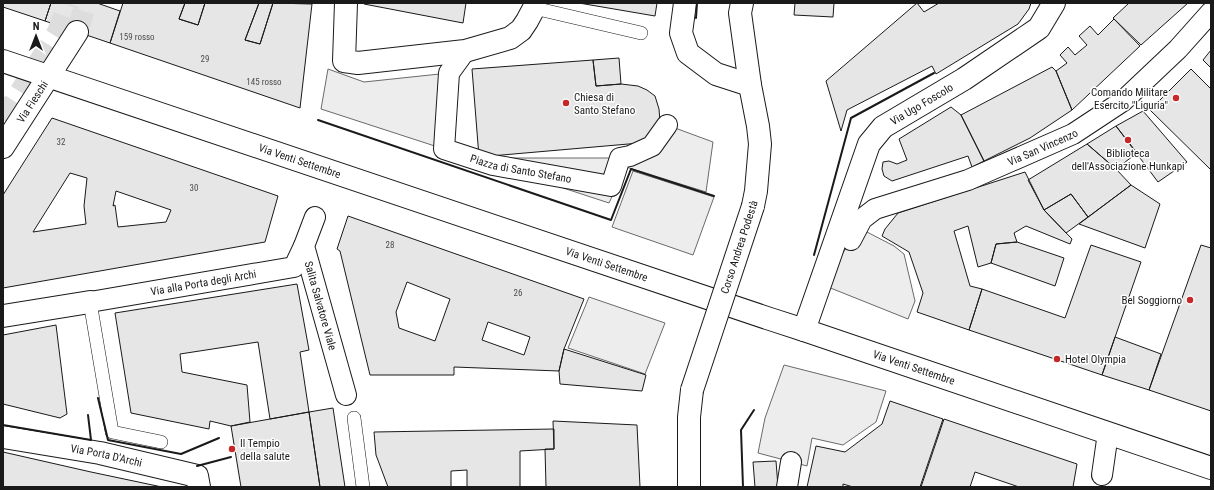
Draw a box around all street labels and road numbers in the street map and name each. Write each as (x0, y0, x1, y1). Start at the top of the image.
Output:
street label: Via Fieschi (14, 78, 51, 125)
street label: Via Ugo Foscolo (888, 81, 956, 128)
street label: Via San Vincenzo (1006, 126, 1081, 169)
street label: Via Venti Settembre (257, 141, 342, 181)
street label: Piazza di Santo Stefano (468, 152, 573, 186)
street label: Corso Andrea Podestà (718, 199, 761, 295)
street label: Via Venti Settembre (564, 245, 649, 284)
street label: Salita Salvatore Viale (302, 260, 339, 352)
street label: Via alla Porta degli Archi (150, 268, 257, 299)
street label: Via Venti Settembre (871, 348, 957, 388)
street label: Via Porta D'Archi (70, 442, 143, 470)

